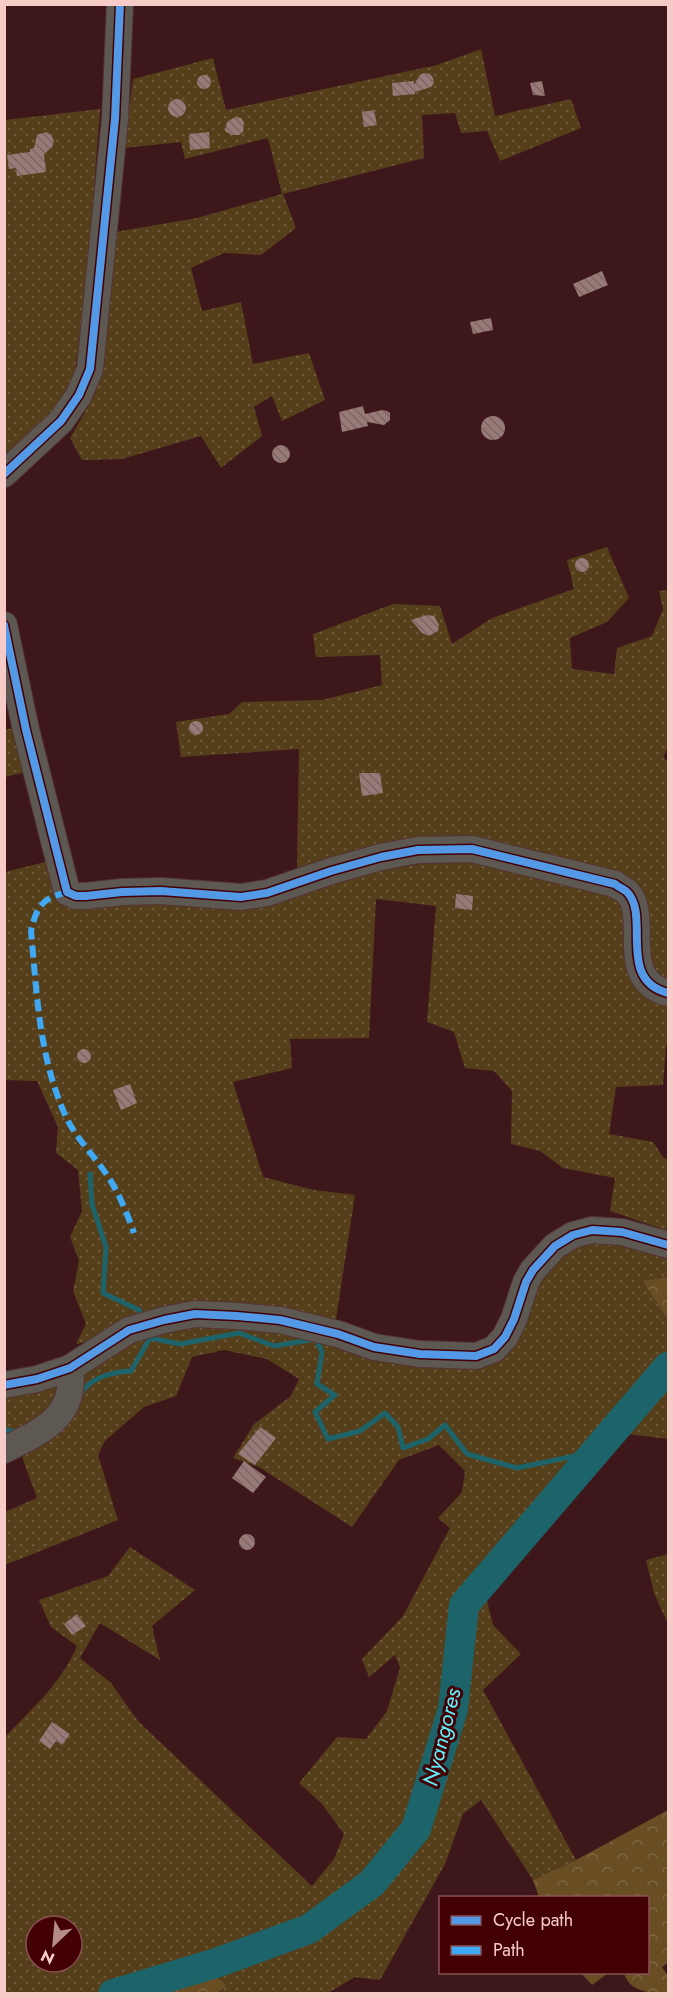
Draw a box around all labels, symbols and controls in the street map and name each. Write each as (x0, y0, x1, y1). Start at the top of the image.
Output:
water label: Nyangores (413, 1684, 469, 1789)
legend (439, 1896, 649, 1974)
text: Cycle path (493, 1907, 573, 1933)
north arrow (24, 1914, 84, 1974)
text: Path (493, 1937, 525, 1963)
text: N (37, 1944, 58, 1970)

